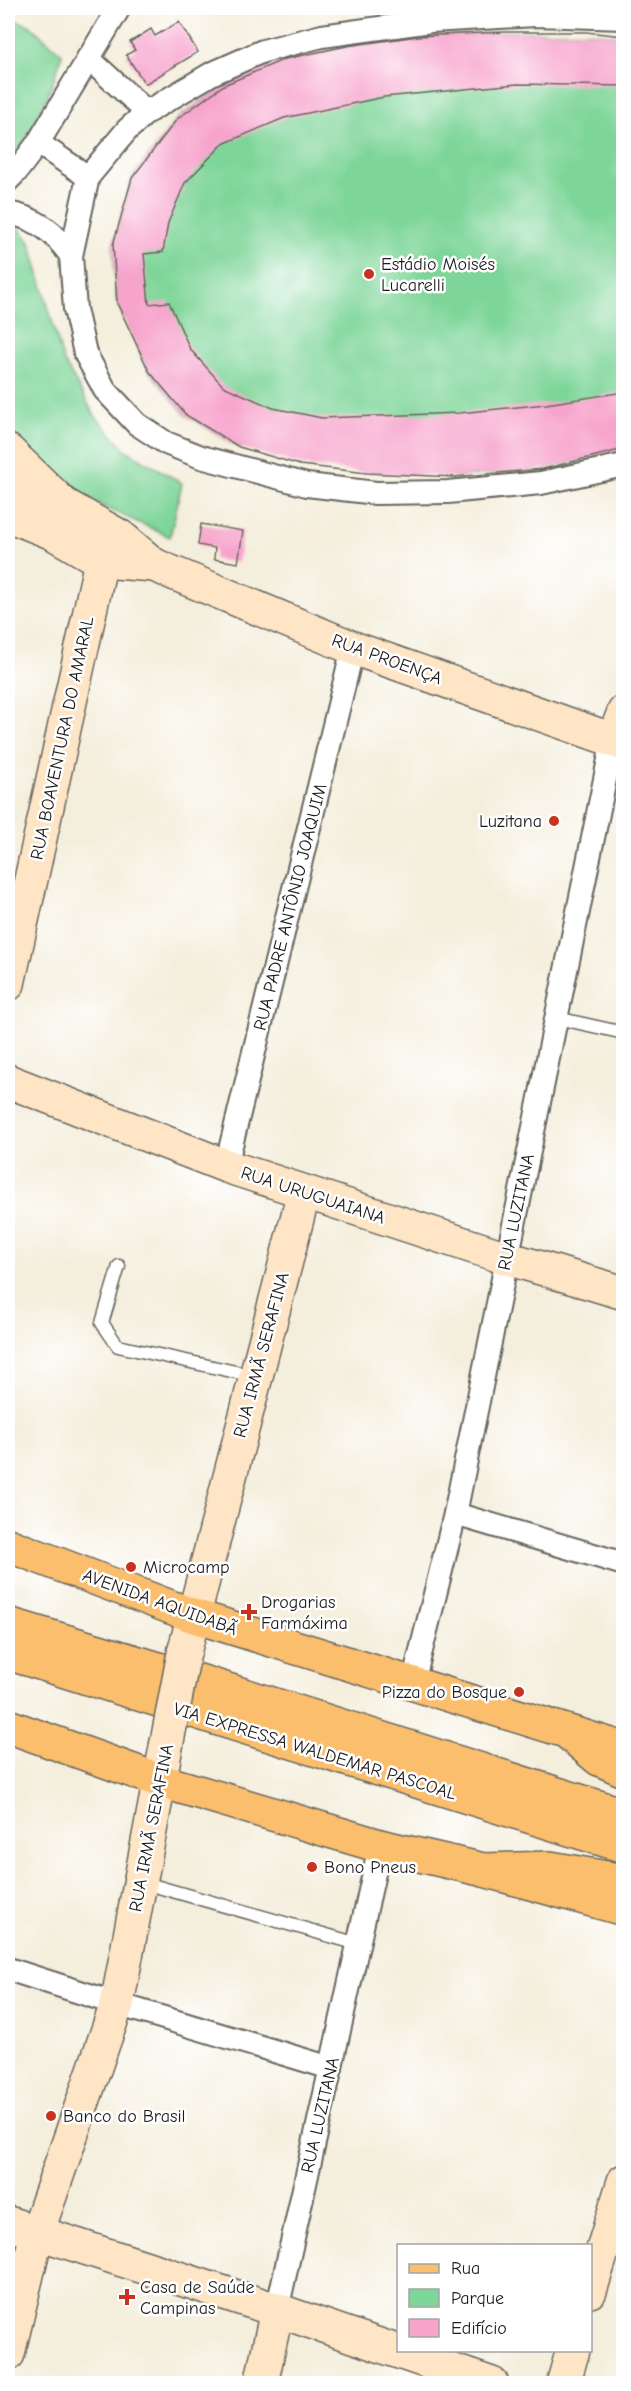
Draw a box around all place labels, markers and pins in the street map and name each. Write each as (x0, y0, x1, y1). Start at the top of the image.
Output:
place label: Estádio Moisés Lucarelli (381, 254, 495, 296)
marker: Estádio Moisés Lucarelli (362, 267, 376, 281)
place label: Luzitana (479, 811, 542, 832)
marker: Luzitana (547, 814, 561, 828)
place label: Microcamp (143, 1557, 230, 1578)
marker: Microcamp (124, 1560, 138, 1574)
place label: Drogarias Farmáxima (261, 1592, 348, 1634)
marker: Drogarias Farmáxima (242, 1605, 256, 1619)
place label: Pizza do Bosque (382, 1682, 507, 1703)
marker: Pizza do Bosque (512, 1685, 526, 1699)
place label: Bono Pneus (324, 1857, 416, 1878)
marker: Bono Pneus (305, 1860, 319, 1874)
place label: Banco do Brasil (63, 2106, 185, 2127)
marker: Banco do Brasil (44, 2109, 58, 2123)
place label: Casa de Saúde Campinas (140, 2277, 255, 2319)
marker: Casa de Saúde Campinas (118, 2288, 136, 2306)

